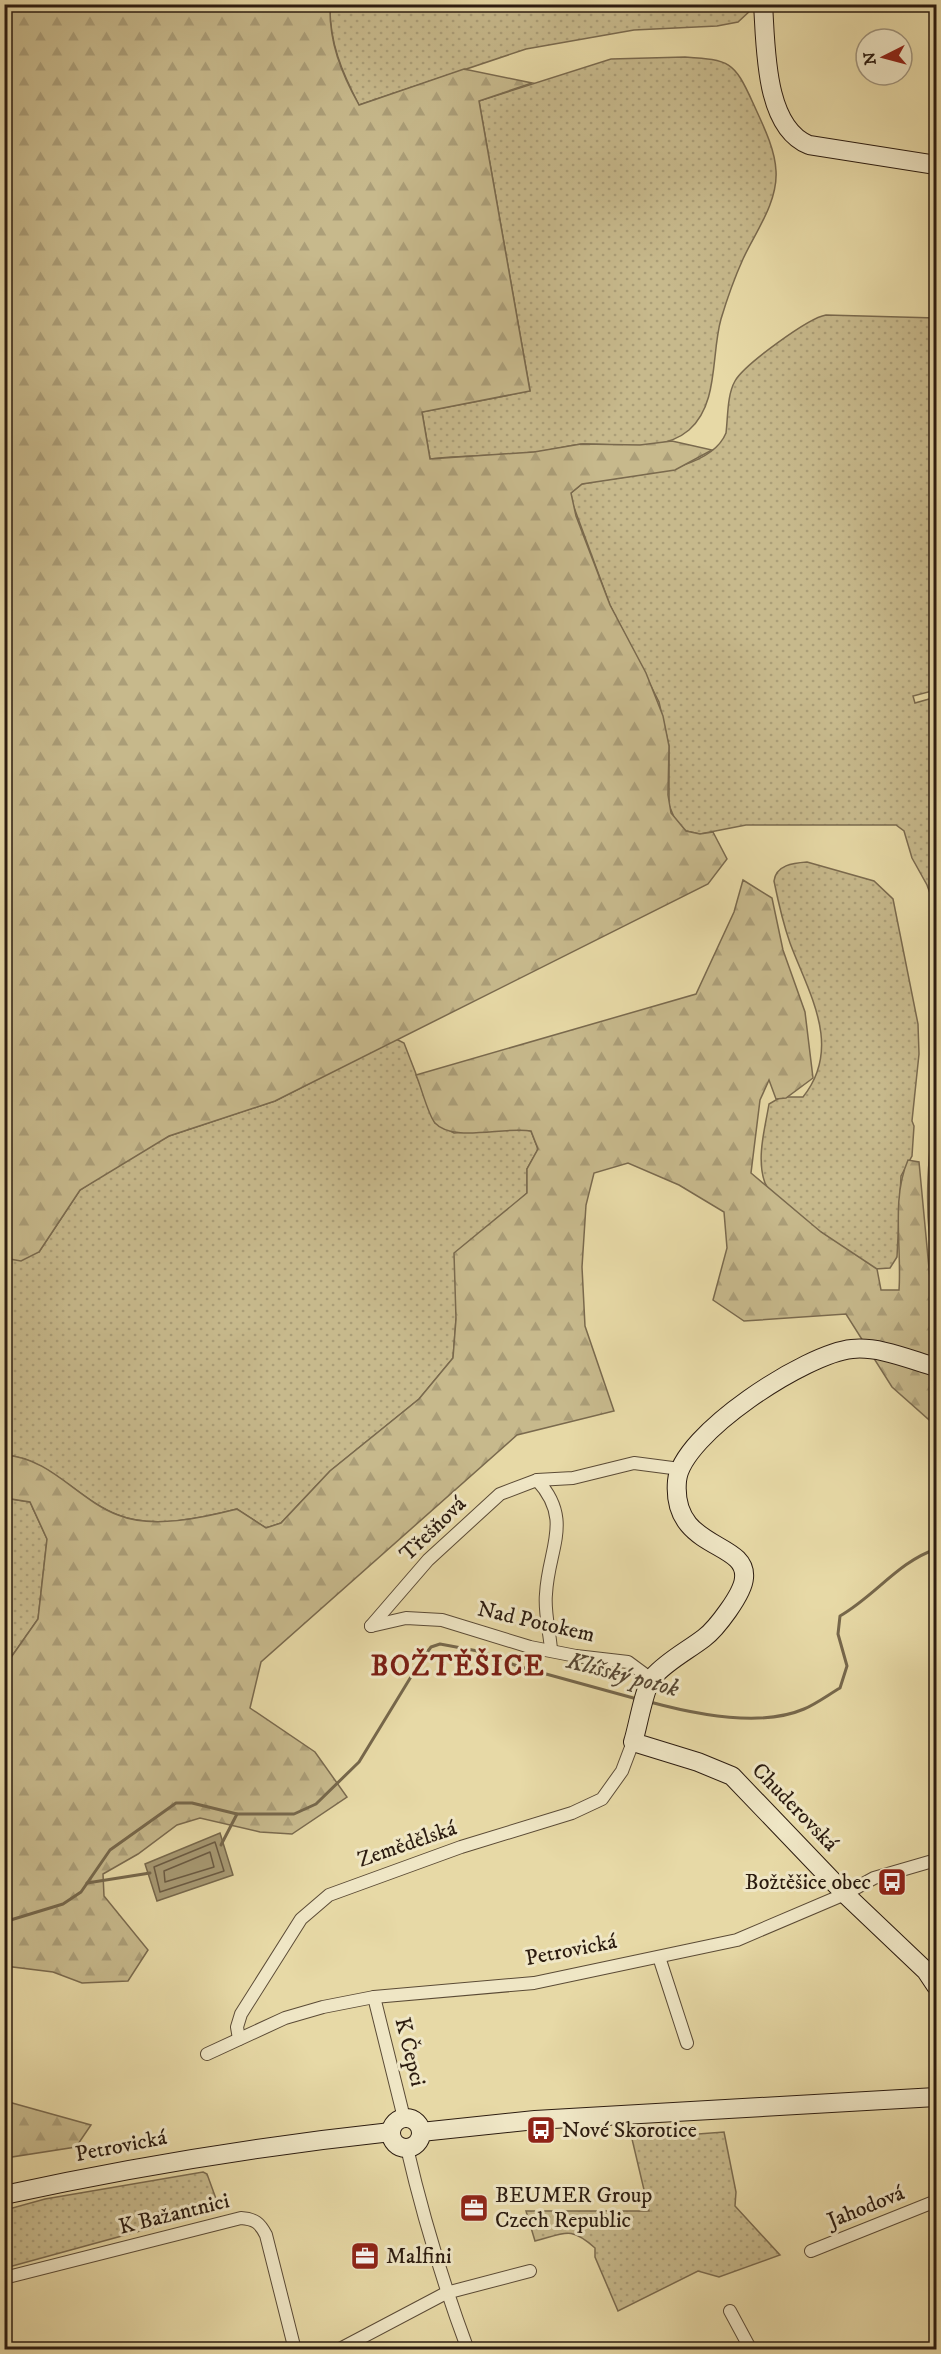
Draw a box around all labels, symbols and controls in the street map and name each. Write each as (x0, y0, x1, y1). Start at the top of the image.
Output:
north arrow (854, 27, 914, 87)
text: N (859, 51, 881, 66)
street label: Třešňová (394, 1490, 472, 1567)
street label: Nad Potokem (475, 1595, 597, 1649)
water label: Klíšský potok (563, 1645, 682, 1704)
district label: BOŽTĚŠICE (371, 1648, 545, 1684)
street label: Chuderovská (746, 1757, 844, 1857)
street label: Zemědělská (354, 1814, 461, 1874)
bus stop icon: Božtěšice obec (876, 1866, 908, 1898)
place label: Božtěšice obec (745, 1869, 871, 1896)
street label: Petrovická (523, 1928, 620, 1972)
street label: K Čepci (388, 2014, 433, 2089)
bus stop icon: Nové Skorotice (525, 2114, 557, 2146)
place label: Nové Skorotice (562, 2117, 697, 2144)
street label: Petrovická (73, 2124, 170, 2168)
street label: Jahodová (822, 2179, 909, 2235)
place label: BEUMER Group Czech Republic (495, 2182, 652, 2234)
street label: K Bažantnici (116, 2187, 232, 2241)
office icon: BEUMER Group Czech Republic (458, 2192, 490, 2224)
office icon: Malfini (349, 2240, 381, 2272)
place label: Malfini (386, 2243, 452, 2270)

